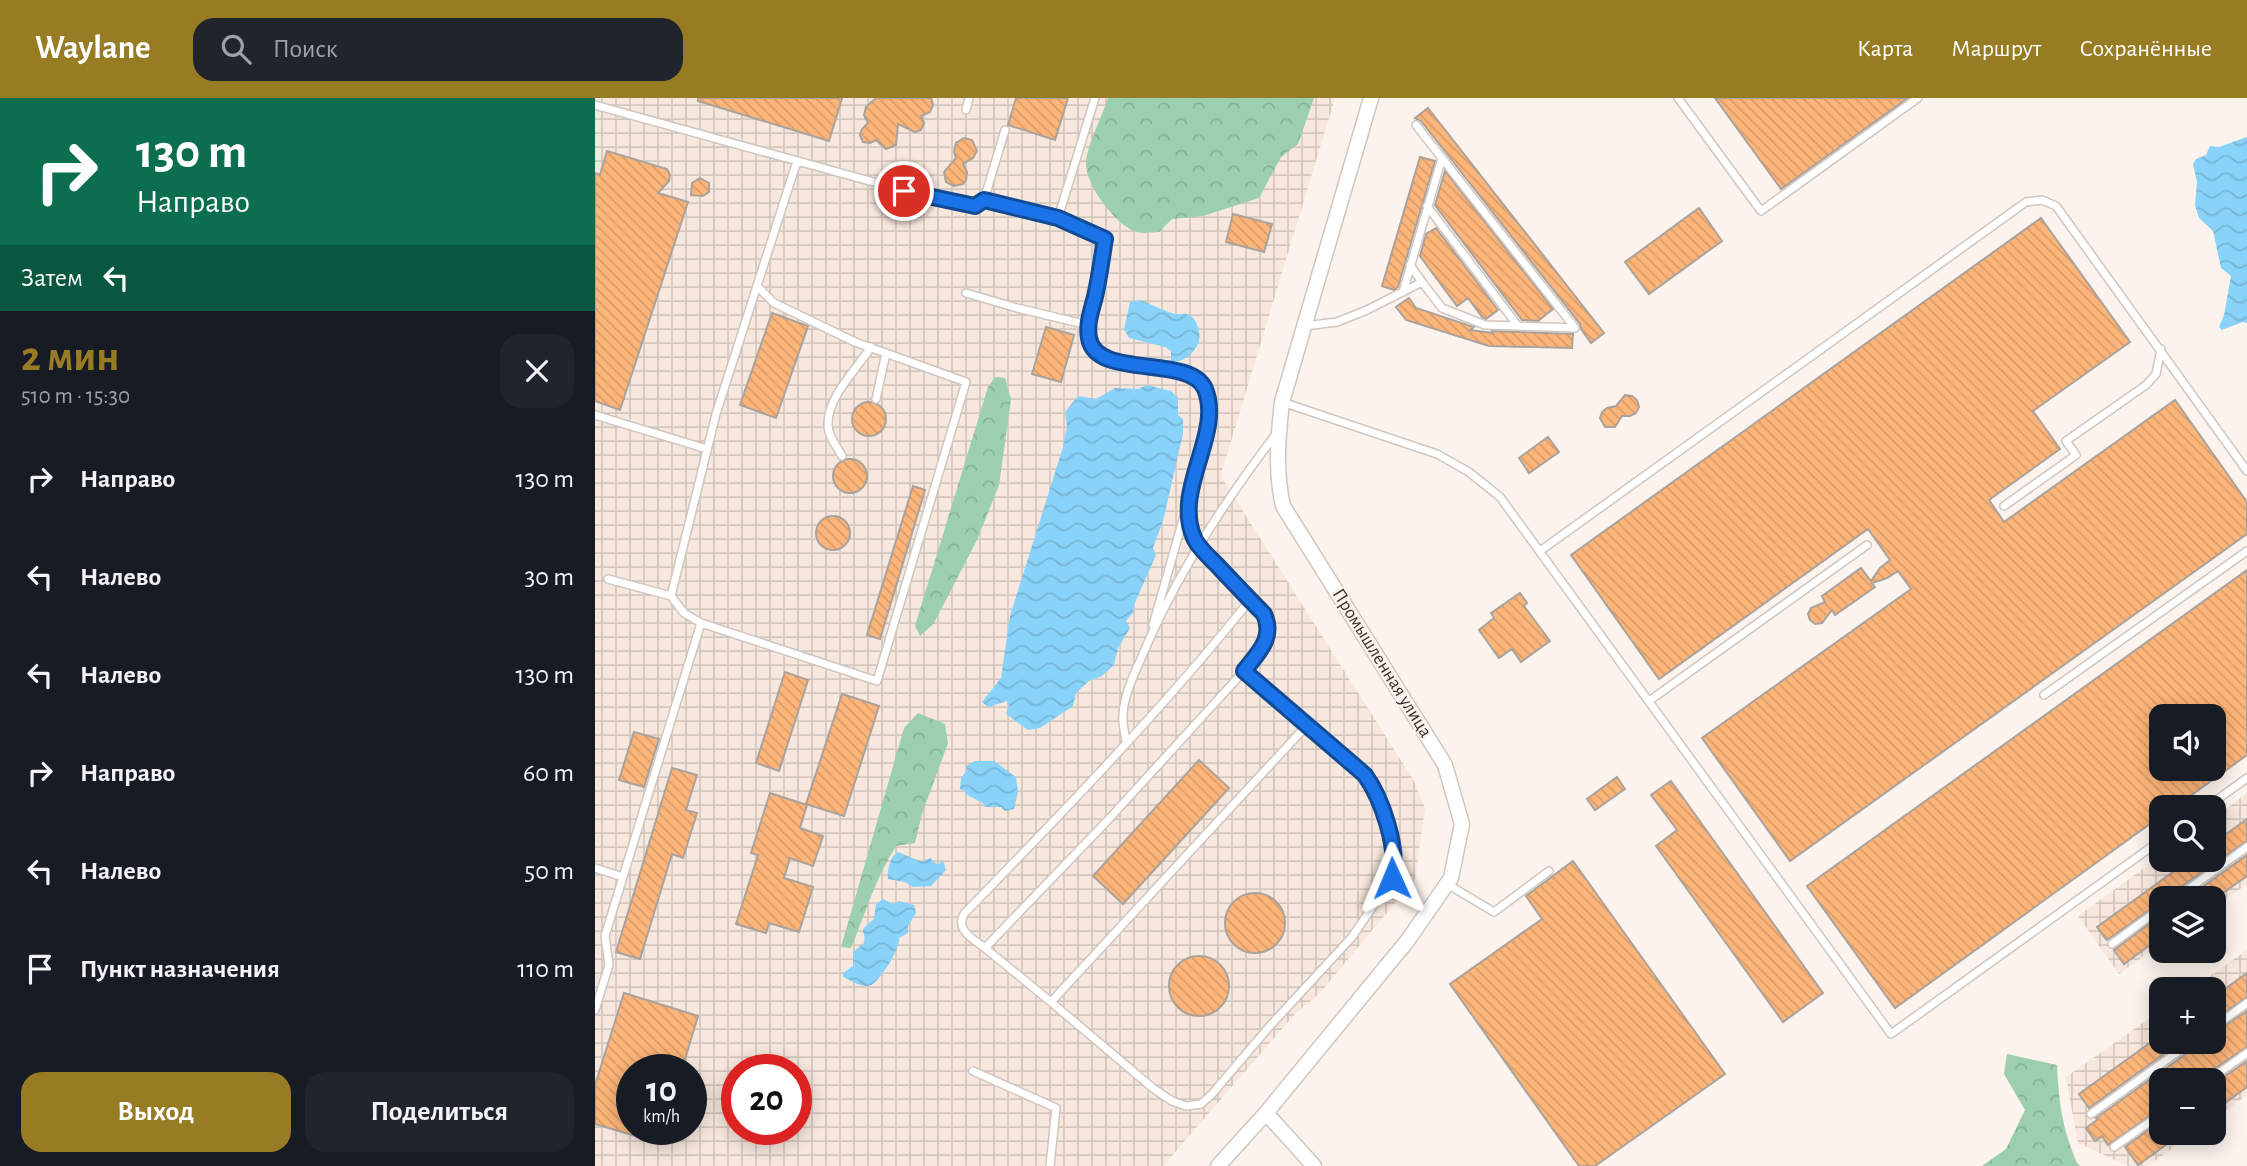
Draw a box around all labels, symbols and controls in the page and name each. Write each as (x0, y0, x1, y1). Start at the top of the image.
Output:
search box (193, 18, 683, 81)
icon: search (217, 30, 255, 68)
text: Waylane (35, 32, 151, 65)
text: Поиск (273, 36, 338, 62)
text: Карта (1857, 37, 1913, 61)
text: Маршрут (1951, 37, 2041, 61)
text: Сохранённые (2079, 37, 2212, 61)
icon: right (21, 126, 112, 217)
text: 130 m (136, 128, 247, 177)
pin (874, 161, 934, 221)
icon: arrive (885, 172, 923, 210)
text: Направо (136, 186, 250, 218)
icon: left (97, 259, 135, 297)
text: Затем (21, 265, 83, 291)
button: close (500, 334, 574, 408)
text: 2 мин (21, 336, 119, 378)
text: 510 m · 15:30 (21, 385, 130, 408)
icon: right (21, 460, 59, 498)
text: Направо (80, 466, 175, 492)
text: 130 m (516, 466, 574, 492)
icon: left (21, 558, 59, 596)
text: Налево (80, 564, 161, 590)
text: 30 m (524, 564, 574, 590)
street label: Промышленная улица (1329, 585, 1436, 741)
icon: left (21, 656, 59, 694)
text: Налево (80, 662, 161, 688)
text: 130 m (516, 662, 574, 688)
map controls (2149, 704, 2226, 1145)
button: sound (2149, 704, 2226, 781)
icon: right (21, 754, 59, 792)
text: Направо (80, 760, 175, 786)
text: 60 m (523, 760, 574, 786)
button: search (2149, 795, 2226, 872)
position arrow (1355, 841, 1429, 915)
icon: left (21, 852, 59, 890)
text: Налево (80, 858, 161, 884)
text: 50 m (524, 858, 574, 884)
button: layers (2149, 886, 2226, 963)
icon: arrive (21, 950, 59, 988)
text: Пункт назначения (80, 956, 280, 982)
text: 110 m (517, 956, 574, 982)
button: + (2149, 977, 2226, 1054)
speed limit sign: 20 (721, 1054, 812, 1145)
button: − (2149, 1068, 2226, 1145)
button: Выход (21, 1072, 291, 1152)
button: Поделиться (305, 1072, 574, 1152)
text: 10 (646, 1073, 677, 1108)
text: km/h (643, 1108, 680, 1126)

